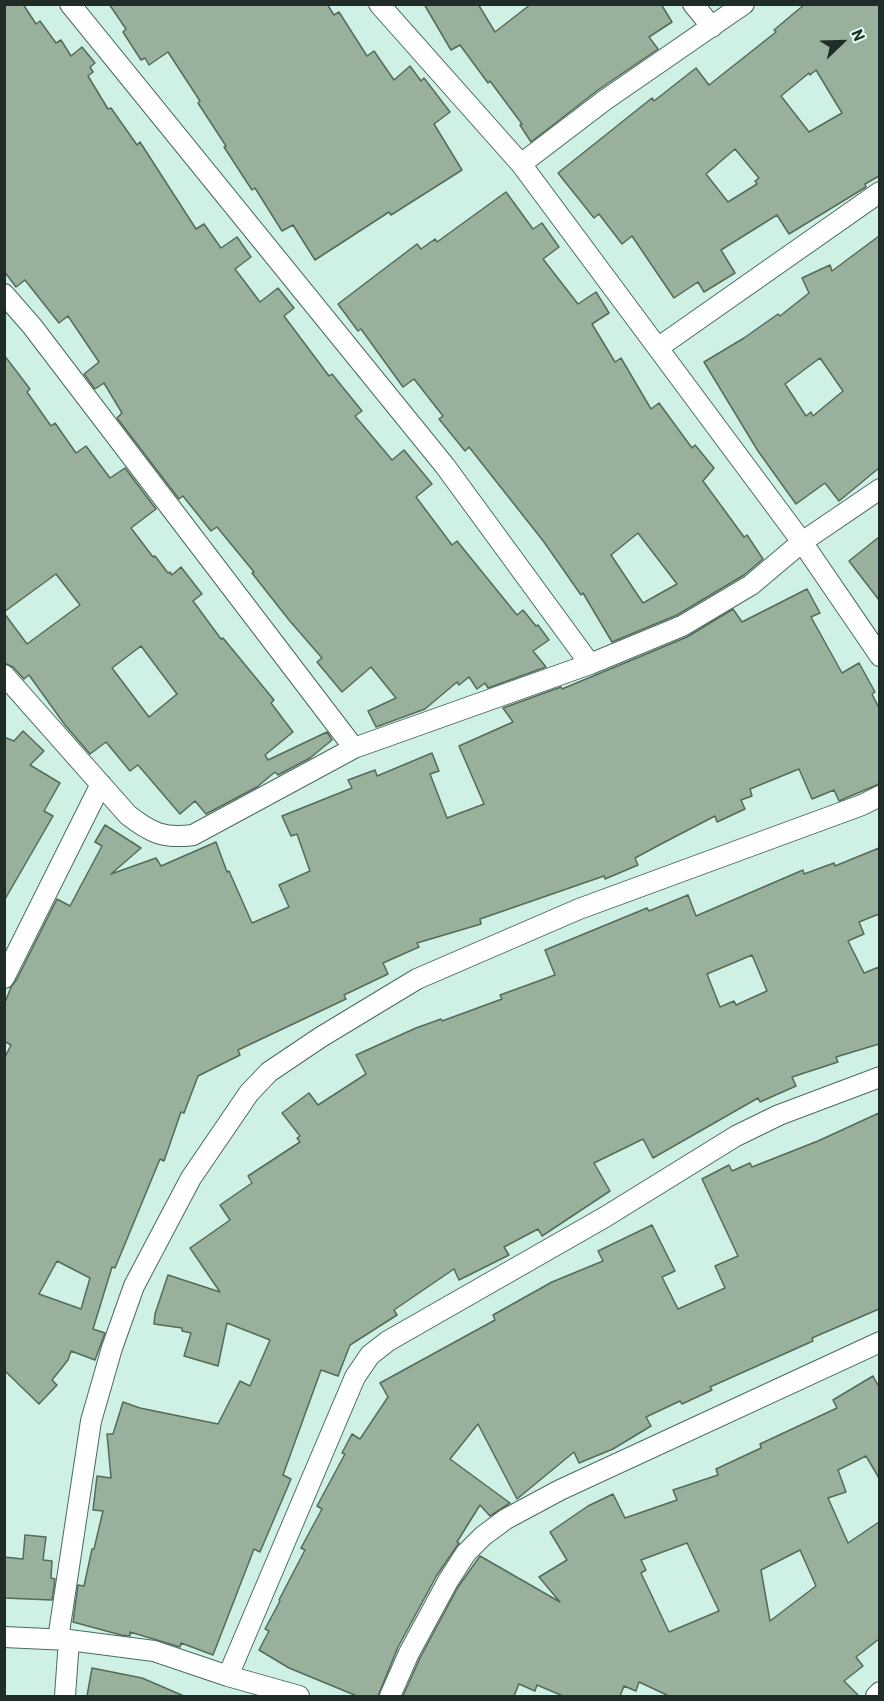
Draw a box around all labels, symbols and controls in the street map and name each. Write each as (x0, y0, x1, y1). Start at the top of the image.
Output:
north arrow (812, 12, 872, 72)
text: N (848, 26, 870, 43)

